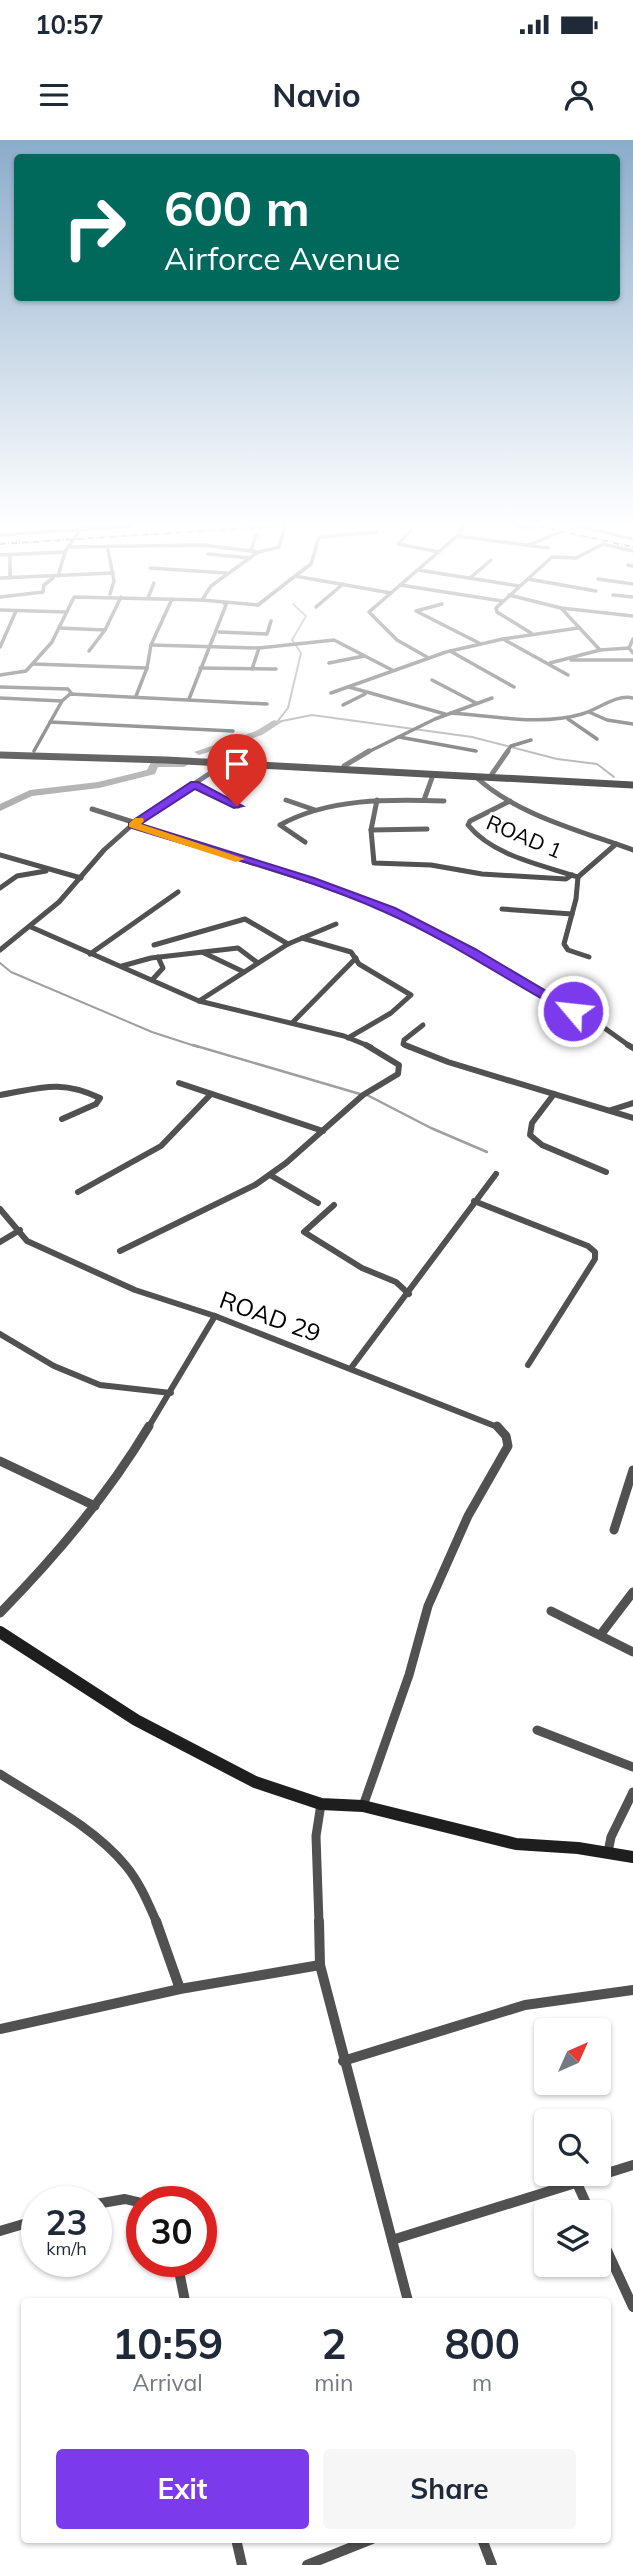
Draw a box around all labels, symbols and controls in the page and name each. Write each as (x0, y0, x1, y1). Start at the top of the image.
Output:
text: 10:57 (35, 8, 104, 41)
text: Navio (272, 75, 361, 115)
icon: menu (35, 76, 73, 114)
icon: person (560, 76, 598, 114)
text: 600 m (164, 177, 310, 238)
icon: right (49, 182, 140, 273)
text: Airforce Avenue (164, 238, 400, 278)
pin (207, 734, 267, 806)
icon: arrive (218, 745, 256, 783)
street label: ROAD 1 (483, 809, 566, 864)
position arrow (536, 974, 610, 1048)
street label: ROAD 29 (216, 1284, 325, 1348)
north arrow (534, 2018, 611, 2095)
map controls (534, 2018, 611, 2277)
button: search (534, 2109, 611, 2186)
speed limit sign: 30 (126, 2186, 217, 2277)
text: 23 (45, 2200, 88, 2244)
button: layers (534, 2200, 611, 2277)
text: km/h (46, 2237, 87, 2260)
text: 10:59 (112, 2317, 223, 2370)
text: 2 (321, 2317, 346, 2370)
text: 800 (444, 2317, 520, 2370)
text: Arrival (132, 2368, 203, 2397)
text: min (314, 2368, 353, 2397)
text: m (472, 2368, 492, 2397)
button: Exit (56, 2449, 309, 2529)
button: Share (323, 2449, 576, 2529)

